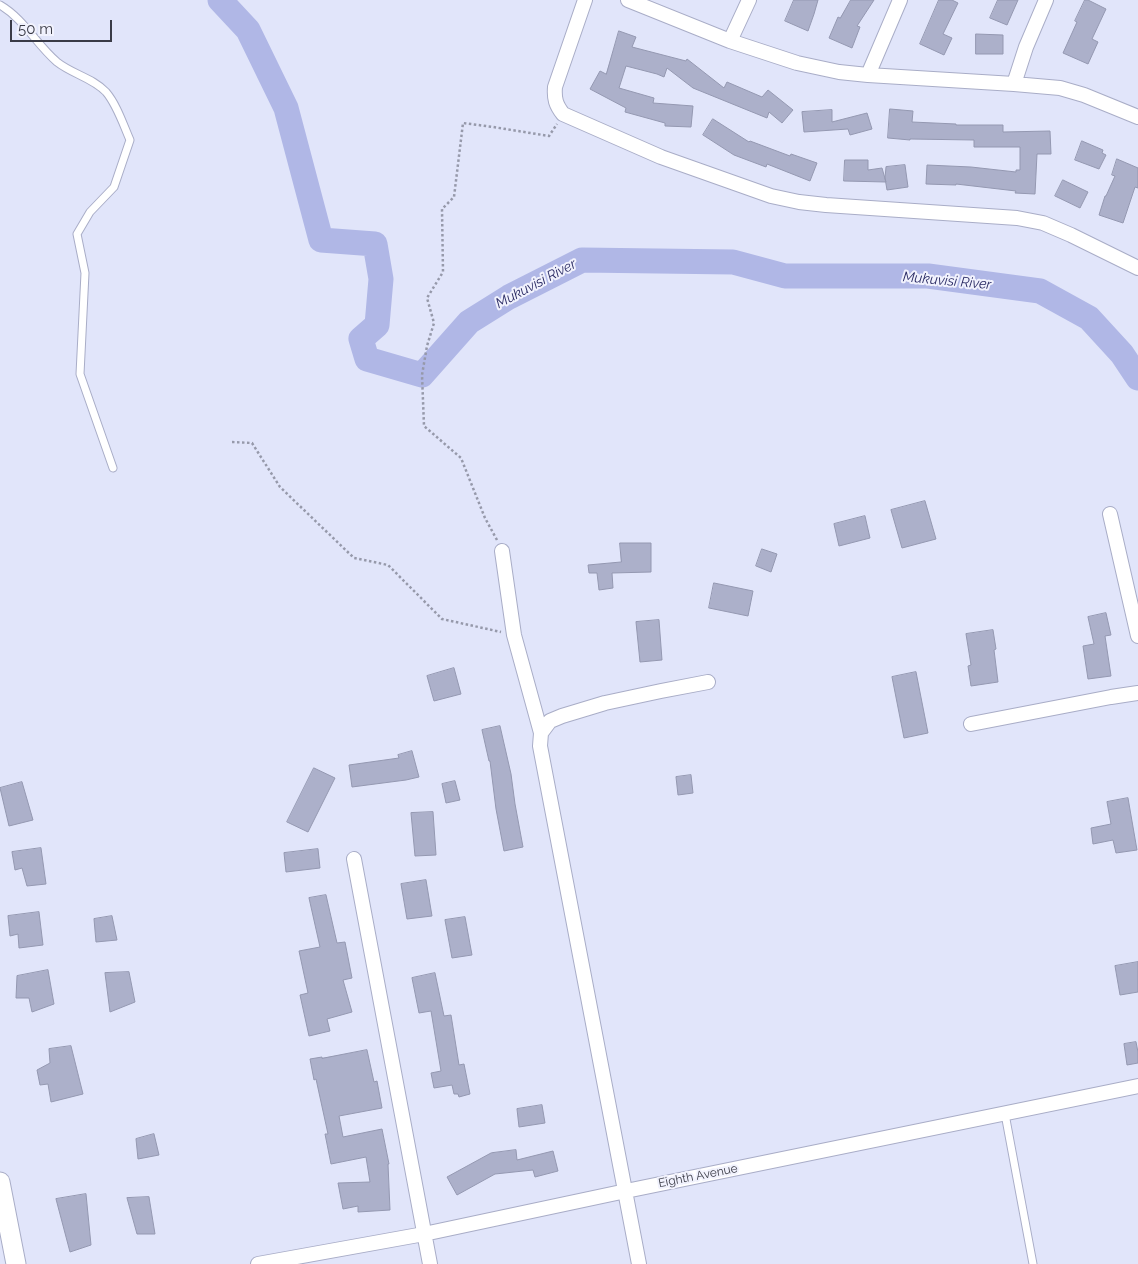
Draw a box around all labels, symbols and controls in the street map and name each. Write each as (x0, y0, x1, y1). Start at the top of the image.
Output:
scale bar (12, 10, 115, 42)
text: 50 m (18, 20, 53, 38)
water label: Mukuvisi River (493, 256, 579, 312)
water label: Mukuvisi River (902, 269, 992, 293)
street label: Eighth Avenue (657, 1161, 739, 1191)

